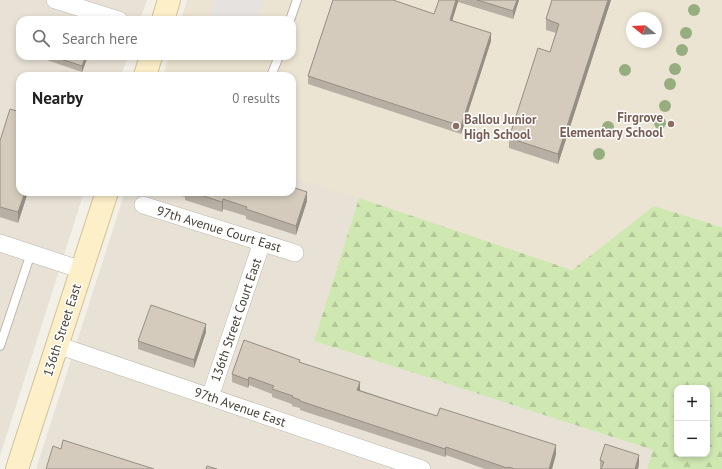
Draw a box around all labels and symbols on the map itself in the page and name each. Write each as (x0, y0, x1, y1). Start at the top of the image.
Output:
north arrow (626, 12, 662, 48)
place label: Firgrove Elementary School (560, 109, 663, 141)
place label: Ballou Junior High School (464, 111, 537, 143)
marker: Firgrove Elementary School (666, 119, 676, 129)
marker: Ballou Junior High School (451, 121, 461, 131)
street label: 97th Avenue Court East (155, 202, 284, 256)
street label: 136th Street Court East (207, 255, 265, 384)
street label: 136th Street East (39, 281, 85, 378)
street label: 97th Avenue East (192, 383, 289, 431)

